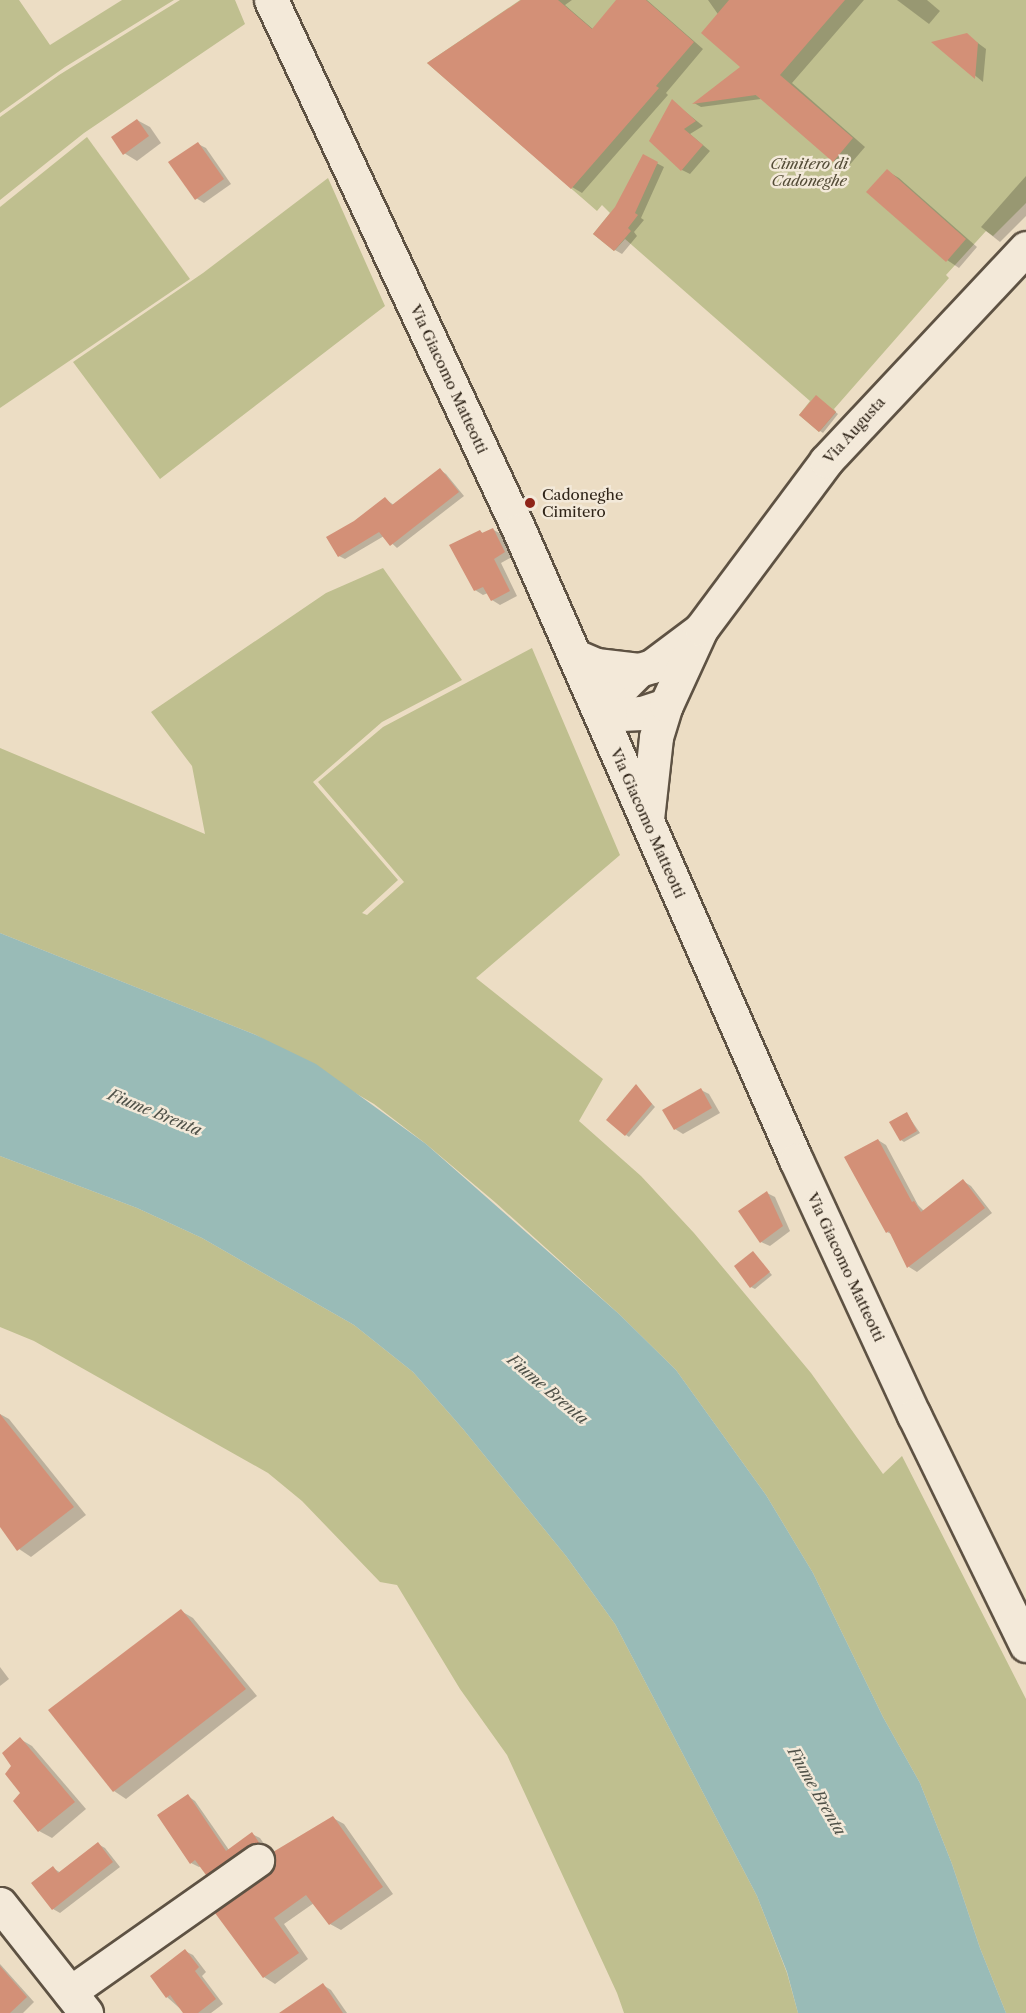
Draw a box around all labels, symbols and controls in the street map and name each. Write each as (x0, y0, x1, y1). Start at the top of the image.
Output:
park label: Cimitero di Cadoneghe (770, 154, 848, 189)
street label: Via Giacomo Matteotti (407, 302, 491, 456)
street label: Via Augusta (819, 393, 889, 467)
place label: Cadoneghe Cimitero (542, 485, 623, 520)
marker: Cadoneghe Cimitero (523, 496, 537, 510)
street label: Via Giacomo Matteotti (607, 745, 689, 901)
water label: Fiume Brenta (105, 1085, 205, 1139)
street label: Via Giacomo Matteotti (804, 1190, 888, 1344)
water label: Fiume Brenta (504, 1350, 592, 1428)
water label: Fiume Brenta (784, 1743, 850, 1839)

